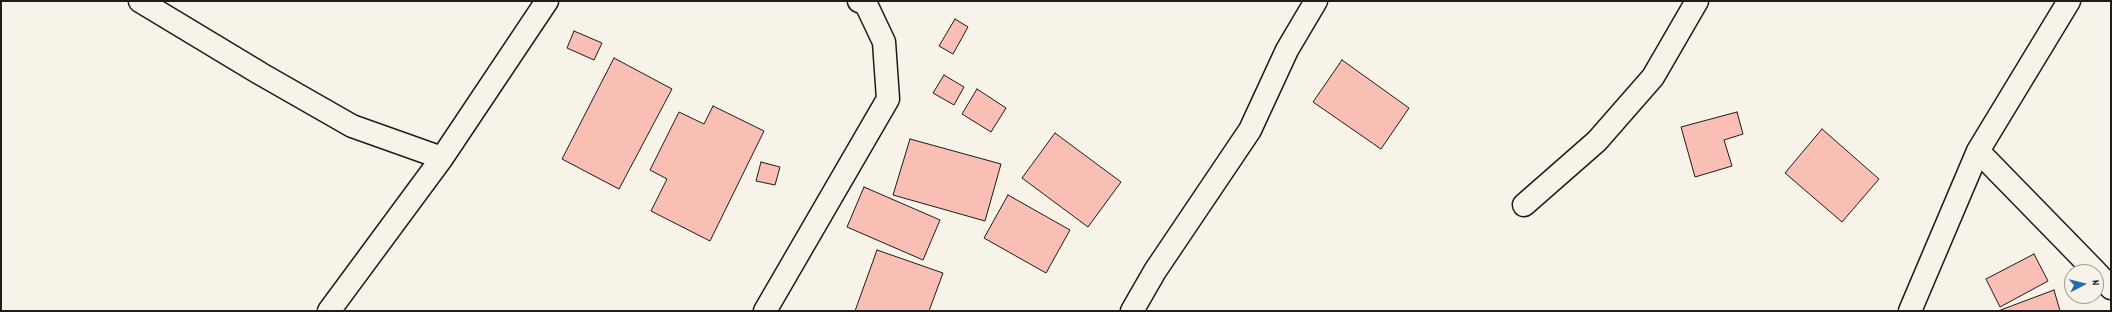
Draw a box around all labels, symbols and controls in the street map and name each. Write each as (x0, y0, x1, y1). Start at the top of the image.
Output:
north arrow (2064, 264, 2104, 304)
text: N (2087, 279, 2103, 286)

